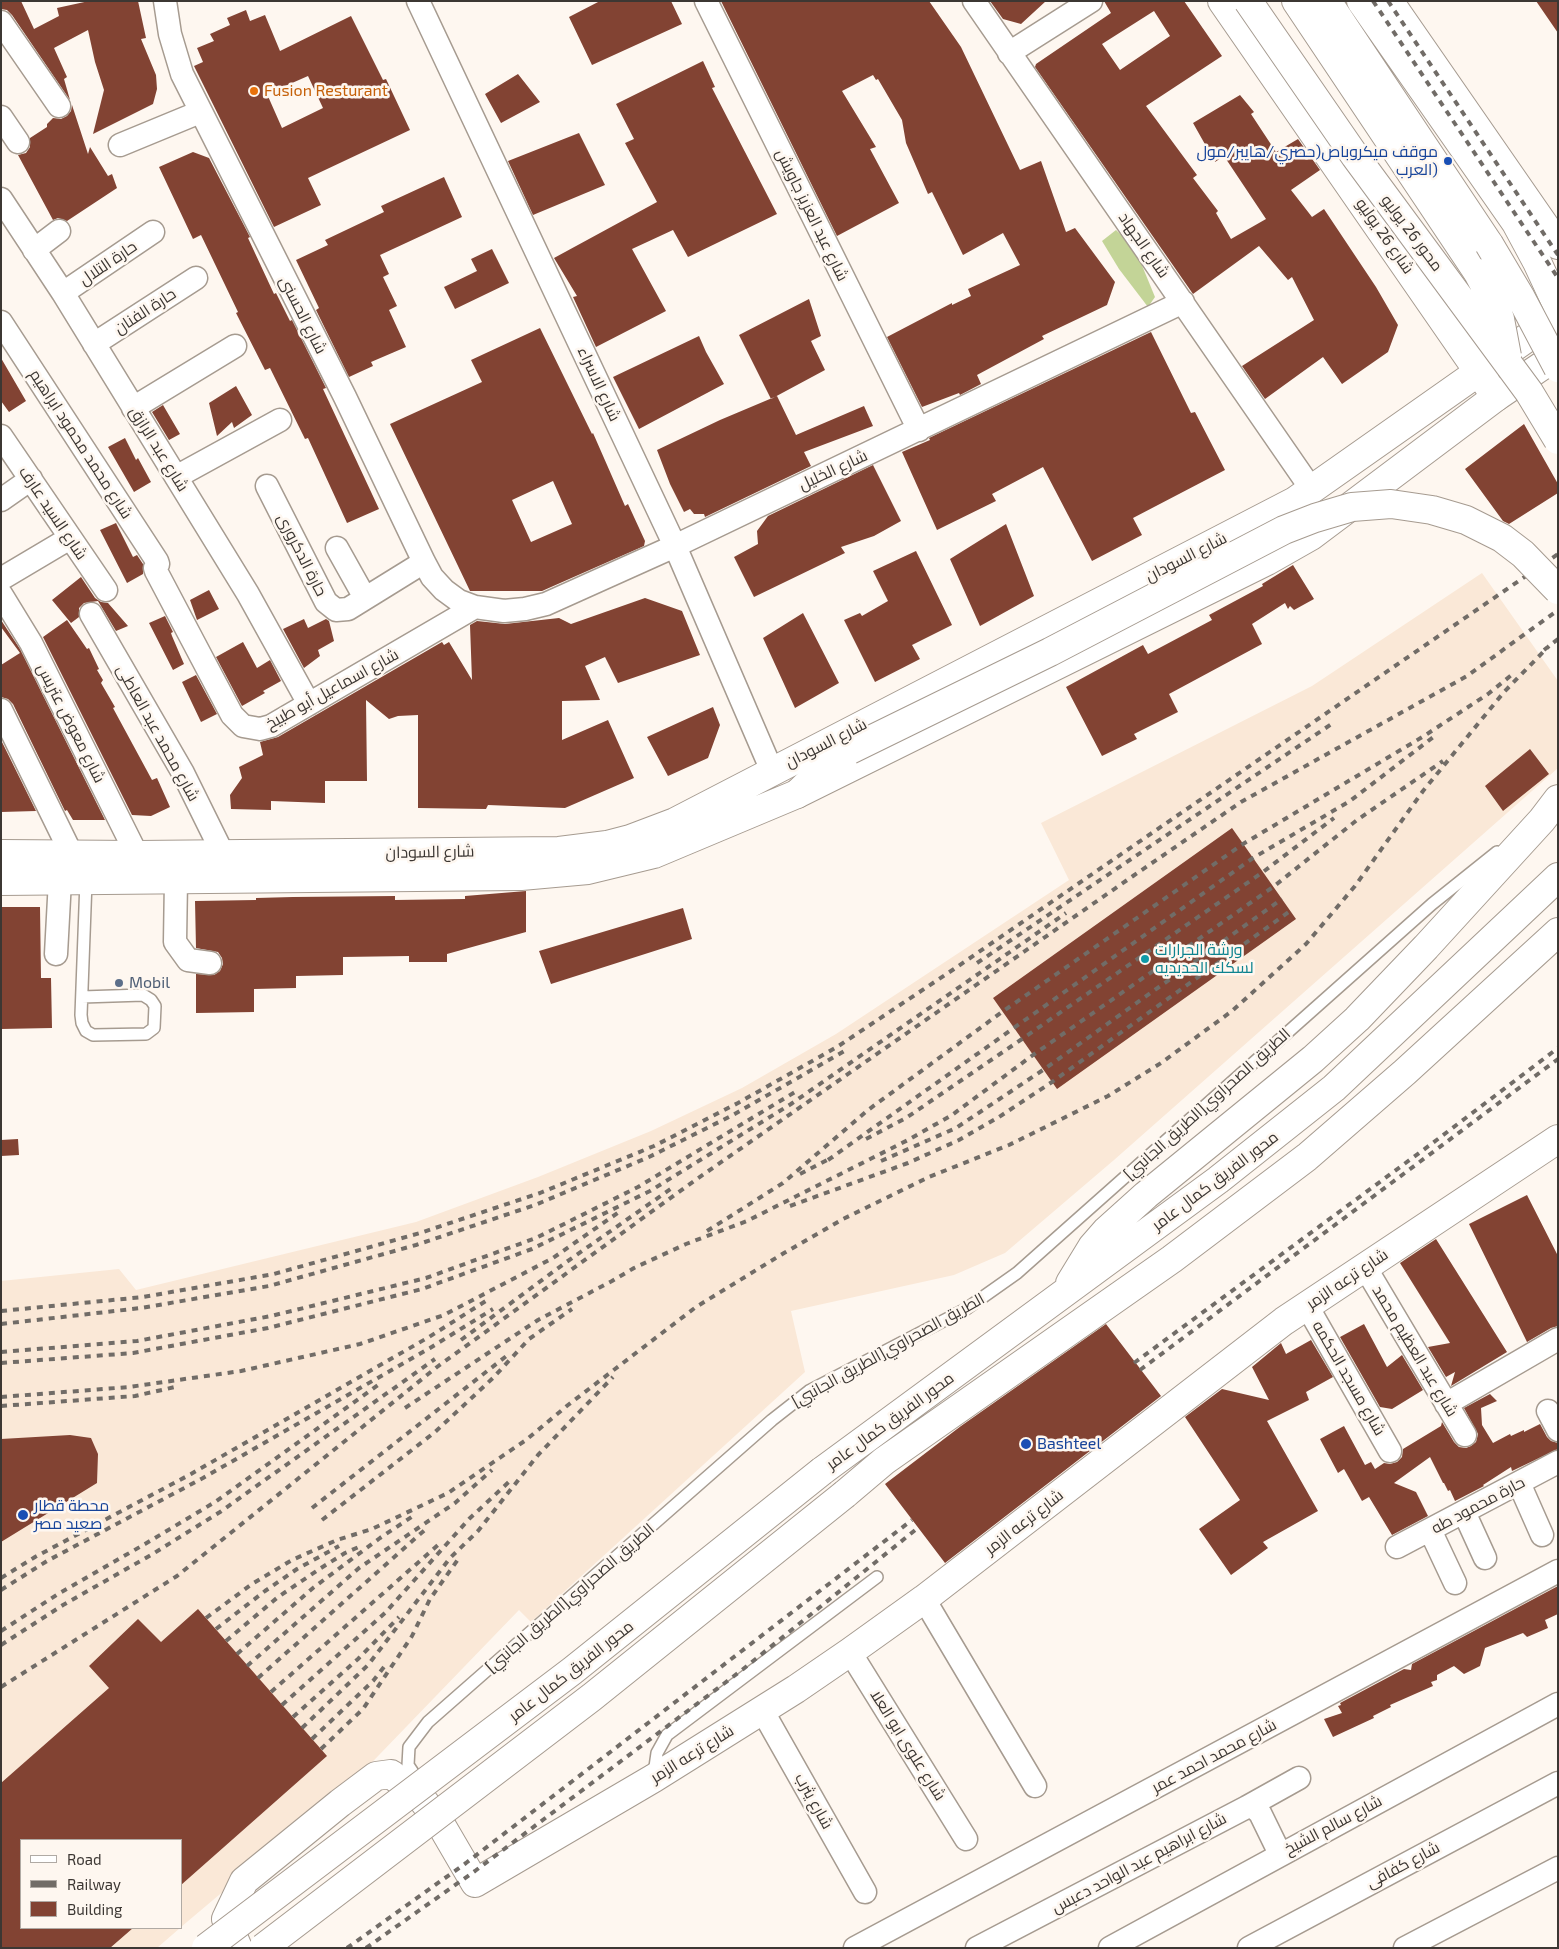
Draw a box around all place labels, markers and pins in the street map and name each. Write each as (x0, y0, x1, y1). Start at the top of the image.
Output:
place label: Fusion Resturant (264, 81, 388, 101)
marker: Fusion Resturant (248, 85, 260, 97)
place label: موقف ميكروباص(حصري/هايبر/مول العرب) (1196, 142, 1438, 180)
marker: موقف ميكروباص(حصري/هايبر/مول العرب) (1442, 155, 1454, 167)
place label: ورشة الجرارات لسكك الحديديه (1155, 940, 1254, 978)
marker: ورشة الجرارات لسكك الحديديه (1139, 953, 1151, 965)
place label: Mobil (129, 973, 170, 993)
marker: Mobil (113, 977, 125, 989)
place label: Bashteel (1037, 1434, 1101, 1454)
marker: Bashteel (1019, 1437, 1033, 1451)
place label: محطة قطار صعيد مصر (34, 1496, 109, 1534)
marker: محطة قطار صعيد مصر (16, 1508, 30, 1522)

